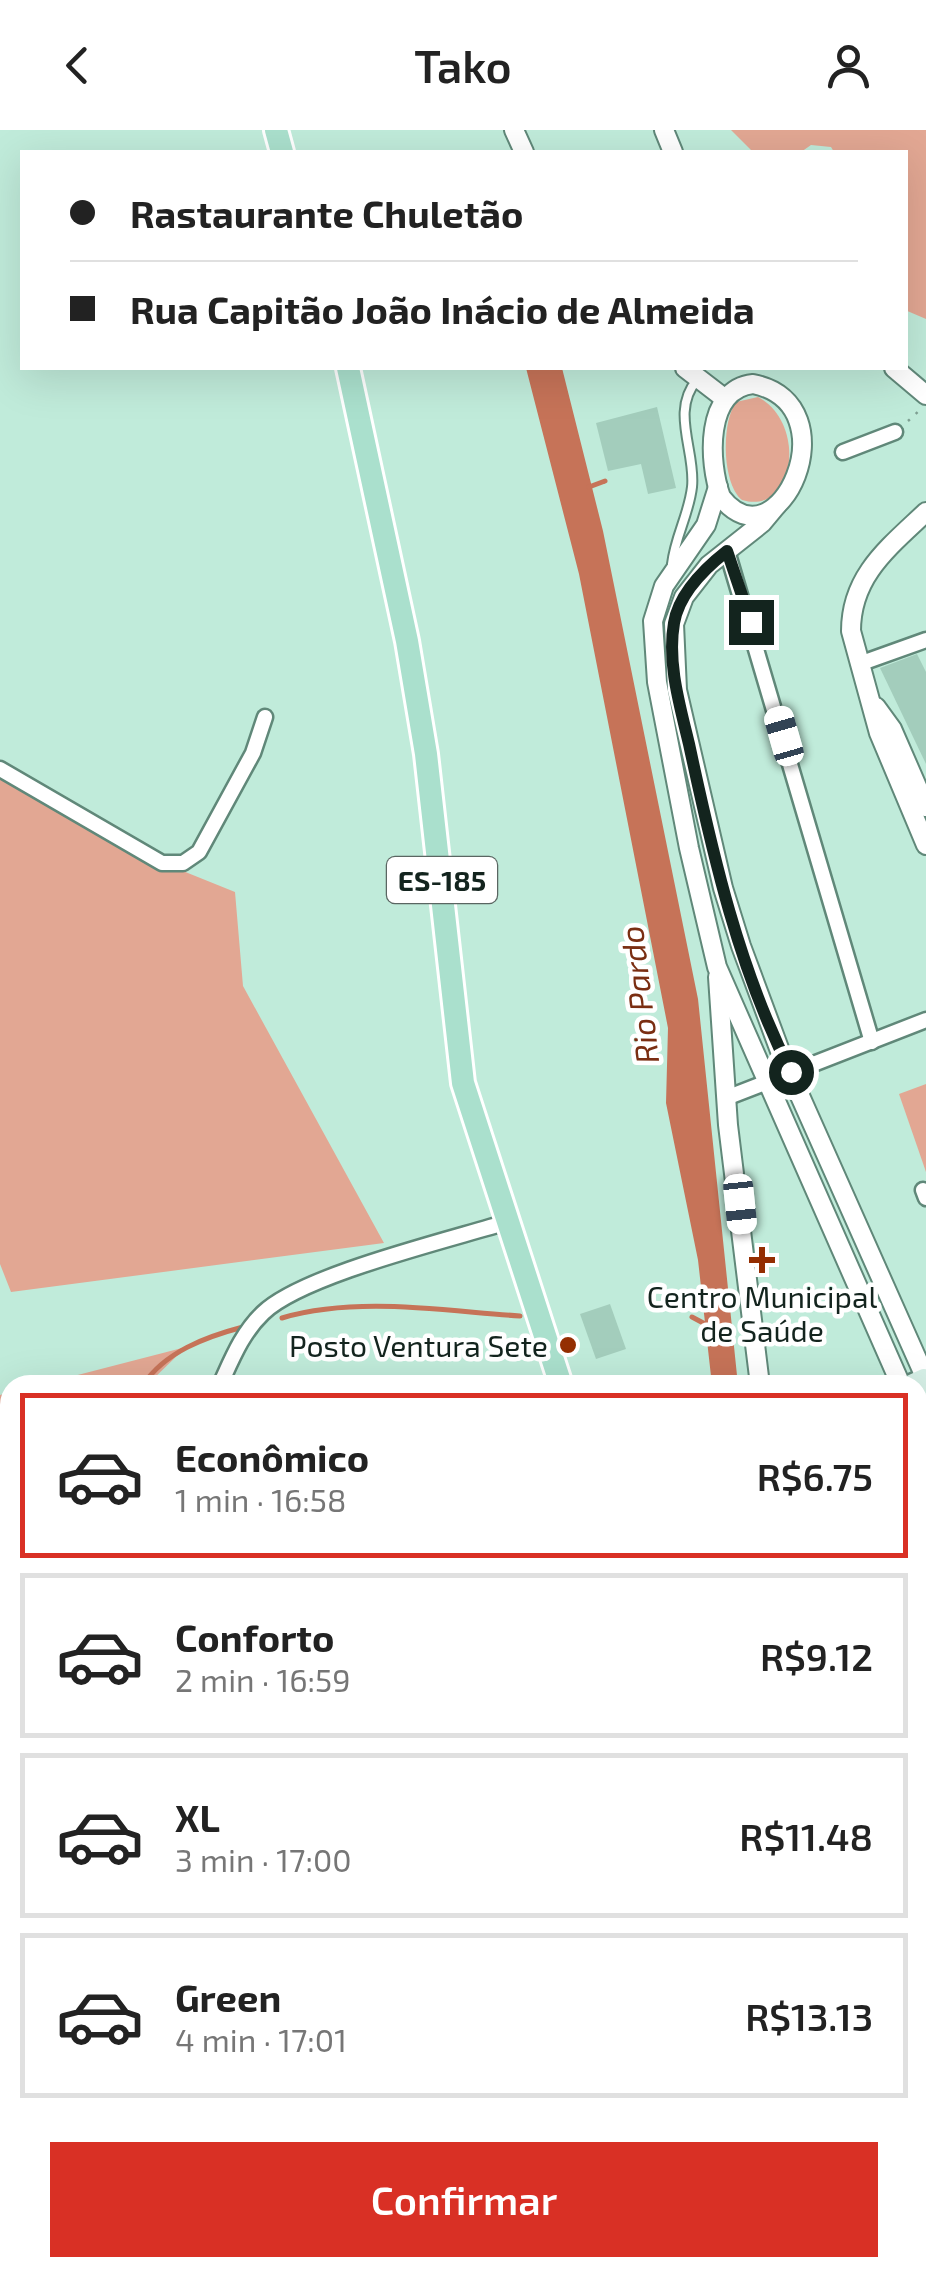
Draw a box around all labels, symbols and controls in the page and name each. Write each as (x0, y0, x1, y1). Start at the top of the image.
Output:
icon: back (50, 38, 105, 93)
text: Tako (414, 38, 512, 92)
icon: person (821, 38, 876, 93)
text: Rastaurante Chuletão (130, 190, 523, 236)
text: Rua Capitão João Inácio de Almeida (130, 286, 755, 332)
route end (729, 600, 774, 645)
car (761, 703, 807, 769)
road number: ES-185 (387, 857, 497, 903)
water label: Rio Pardo (611, 924, 665, 1066)
route start (769, 1050, 814, 1095)
car (722, 1173, 758, 1235)
marker: Centro Municipal de Saúde (749, 1247, 775, 1273)
place label: Centro Municipal de Saúde (647, 1278, 877, 1348)
place label: Posto Ventura Sete (289, 1327, 548, 1363)
marker: Posto Ventura Sete (557, 1334, 579, 1356)
icon: car (55, 1431, 145, 1521)
text: Econômico (175, 1434, 369, 1480)
text: R$6.75 (757, 1453, 873, 1499)
text: 1 min · 16:58 (175, 1480, 346, 1518)
icon: car (55, 1611, 145, 1701)
text: Conforto (175, 1614, 334, 1660)
text: R$9.12 (760, 1633, 873, 1679)
text: 2 min · 16:59 (175, 1660, 351, 1698)
icon: car (55, 1791, 145, 1881)
text: XL (175, 1794, 220, 1840)
text: R$11.48 (739, 1813, 873, 1859)
text: 3 min · 17:00 (175, 1840, 352, 1878)
icon: car (55, 1971, 145, 2061)
text: Green (175, 1974, 281, 2020)
text: R$13.13 (745, 1993, 873, 2039)
text: 4 min · 17:01 (175, 2020, 347, 2058)
button: Confirmar (50, 2142, 878, 2257)

